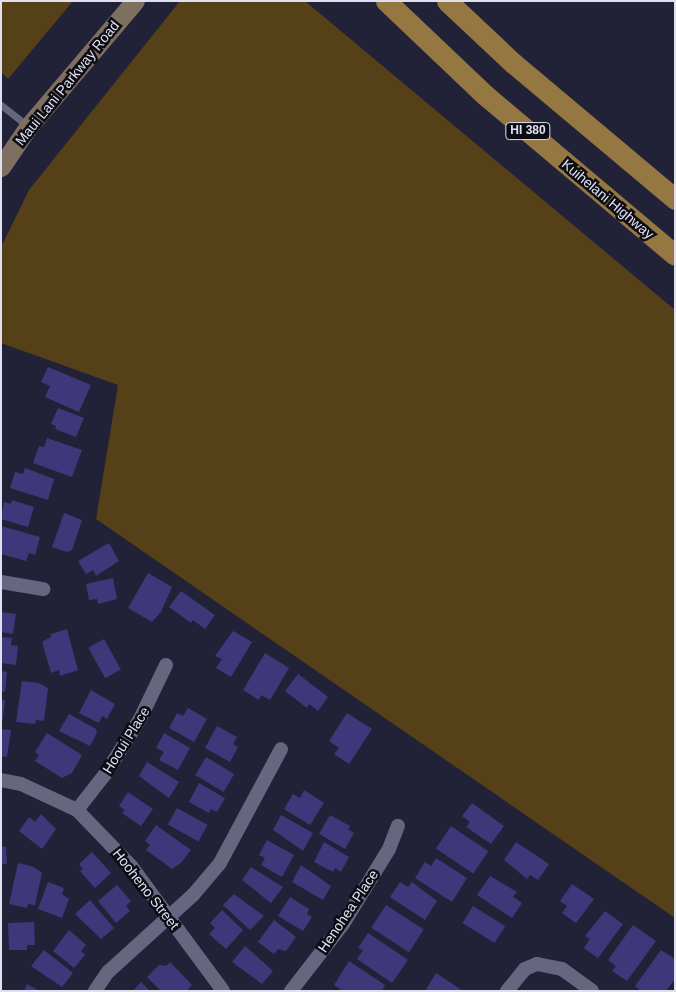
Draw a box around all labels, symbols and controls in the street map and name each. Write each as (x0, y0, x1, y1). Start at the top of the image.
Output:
street label: Maui Lani Parkway Road (12, 17, 122, 149)
road number: HI 380 (504, 122, 552, 140)
street label: Kuihelani Highway (558, 156, 658, 242)
street label: Hooui Place (99, 704, 153, 776)
street label: Hooheno Street (109, 845, 183, 933)
street label: Henohea Place (314, 867, 382, 955)

